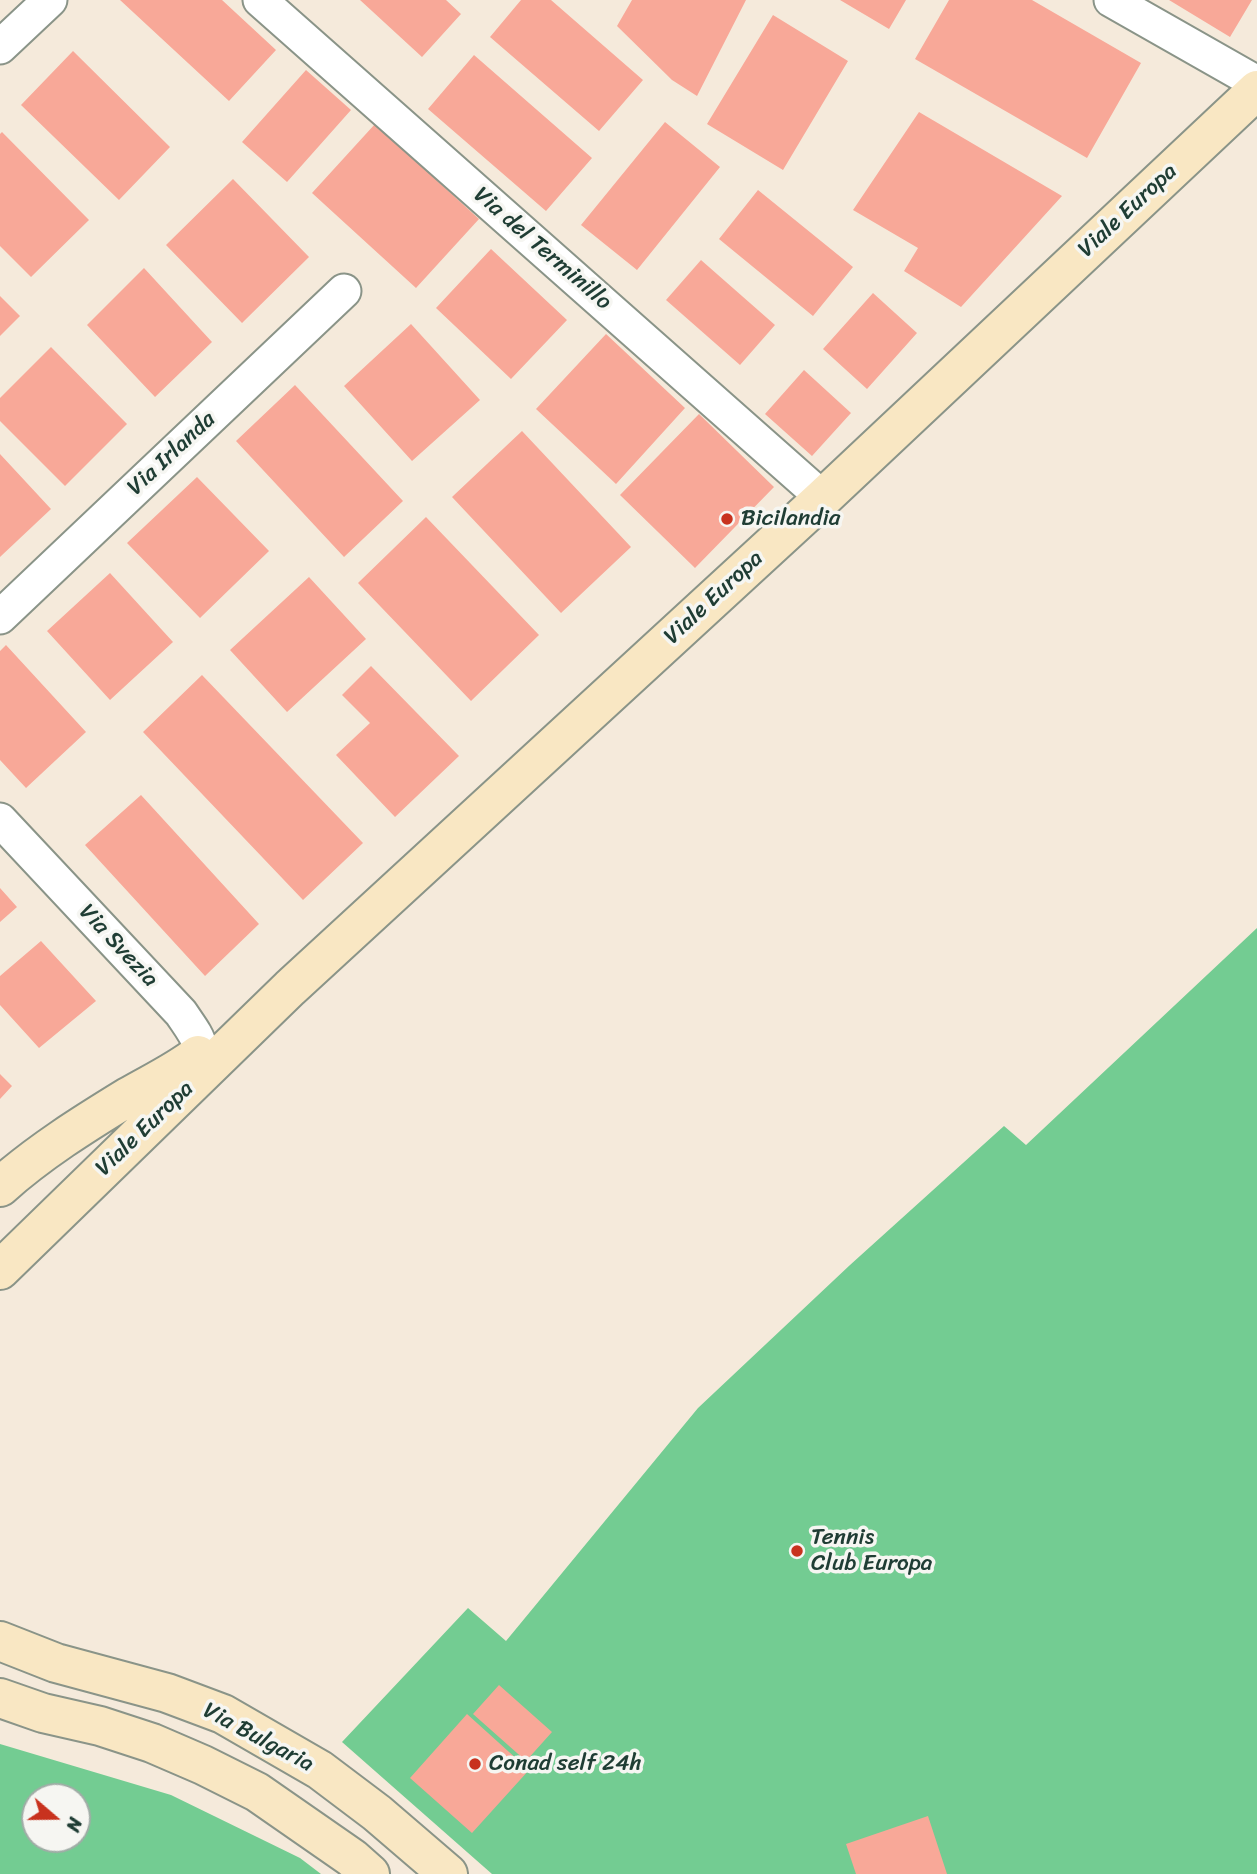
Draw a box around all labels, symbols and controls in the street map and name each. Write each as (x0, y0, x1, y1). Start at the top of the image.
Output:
street label: Viale Europa (1073, 158, 1183, 264)
street label: Via del Terminillo (467, 182, 617, 316)
street label: Via Irlanda (122, 406, 222, 502)
place label: Bicilandia (741, 505, 840, 533)
marker: Bicilandia (719, 511, 735, 527)
street label: Viale Europa (659, 545, 769, 651)
street label: Via Svezia (73, 899, 163, 993)
street label: Viale Europa (90, 1076, 200, 1182)
place label: Tennis Club Europa (811, 1524, 932, 1578)
marker: Tennis Club Europa (789, 1543, 805, 1559)
street label: Via Bulgaria (198, 1697, 318, 1779)
place label: Conad self 24h (489, 1750, 642, 1778)
marker: Conad self 24h (467, 1756, 483, 1772)
north arrow (21, 1783, 91, 1853)
text: N (57, 1813, 92, 1836)

